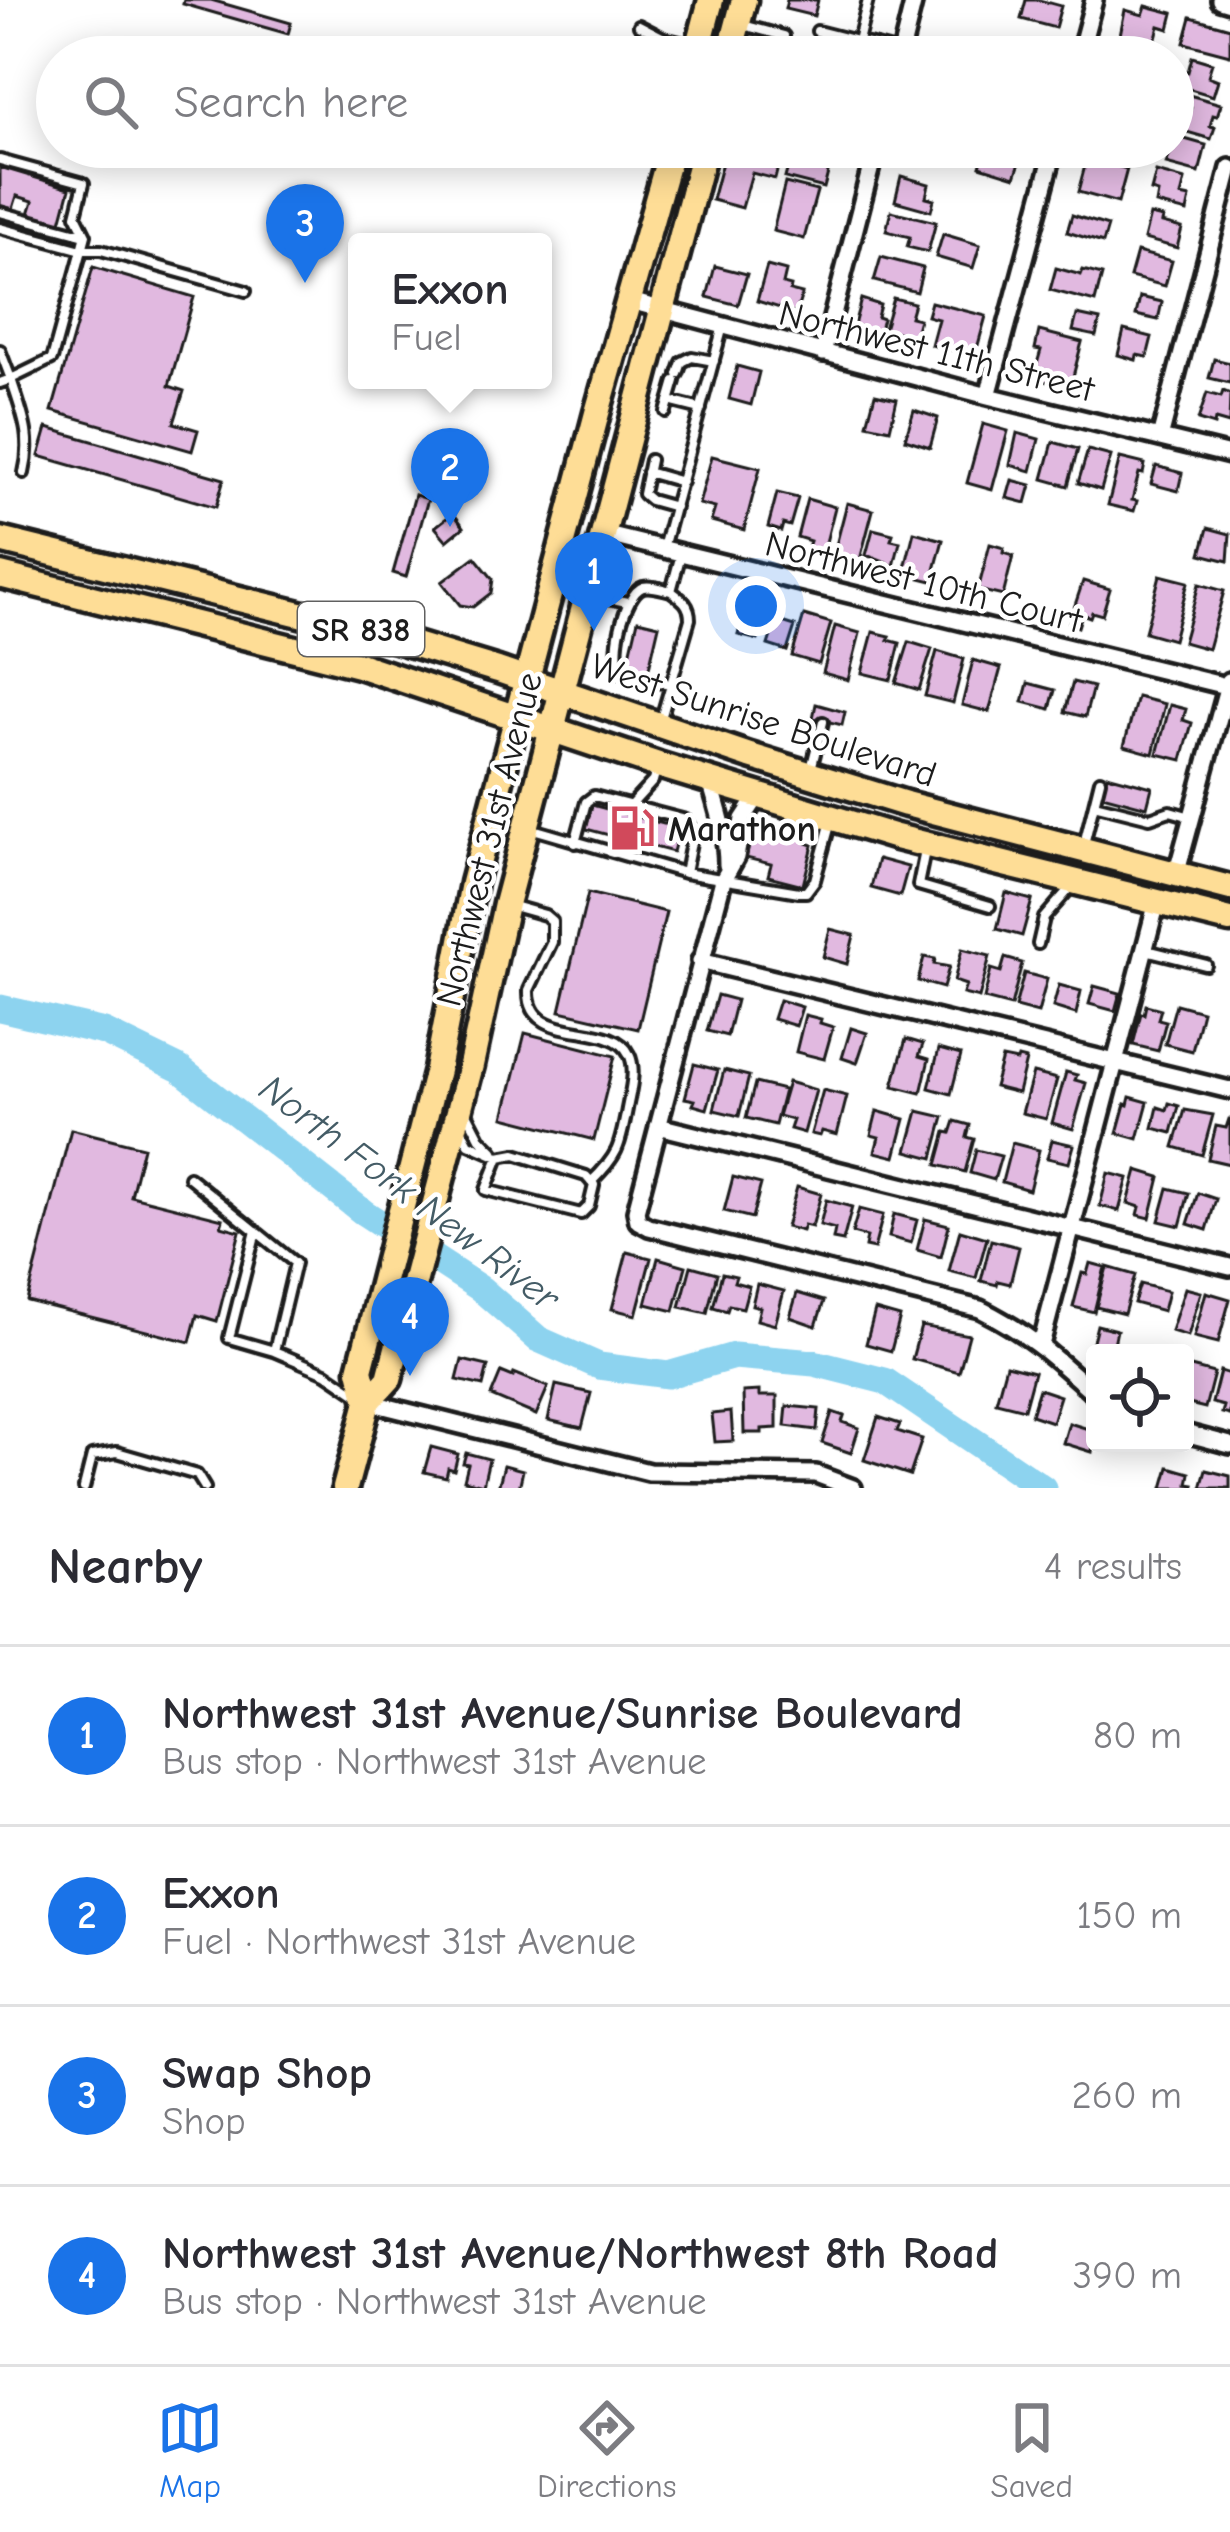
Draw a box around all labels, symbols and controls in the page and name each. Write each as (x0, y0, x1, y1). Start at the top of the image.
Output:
search box (36, 36, 1194, 168)
icon: search (78, 69, 144, 135)
text: Search here (174, 76, 408, 128)
pin: 3 (266, 184, 344, 283)
popup (348, 233, 552, 389)
text: Exxon (391, 263, 509, 315)
street label: Northwest 11th Street (775, 292, 1100, 411)
text: Fuel (391, 315, 462, 360)
pin: 2 (411, 428, 489, 527)
street label: Northwest 10th Court (761, 523, 1088, 642)
pin: 1 (555, 532, 633, 631)
your location (726, 576, 786, 636)
road number: SR 838 (298, 602, 424, 656)
street label: West Sunrise Boulevard (586, 645, 941, 796)
street label: Northwest 31st Avenue (428, 668, 551, 1010)
fuel station icon: Marathon (607, 803, 657, 853)
place label: Marathon (668, 809, 816, 850)
water label: North Fork New River (250, 1066, 569, 1321)
pin: 4 (371, 1277, 449, 1376)
map controls (1086, 1344, 1194, 1452)
button: locate (1086, 1344, 1194, 1452)
text: Nearby (48, 1537, 202, 1596)
text: 4 results (1044, 1544, 1182, 1589)
text: Northwest 31st Avenue/Sunrise Boulevard (162, 1687, 963, 1739)
text: 1 (79, 1713, 95, 1758)
text: 80 m (1093, 1713, 1182, 1758)
text: Bus stop · Northwest 31st Avenue (162, 1739, 707, 1784)
text: Exxon (162, 1867, 280, 1919)
text: 2 (77, 1893, 97, 1938)
text: 150 m (1076, 1893, 1182, 1938)
text: Fuel · Northwest 31st Avenue (162, 1919, 636, 1964)
text: Swap Shop (162, 2047, 372, 2099)
text: 3 (77, 2073, 97, 2118)
text: 260 m (1071, 2073, 1182, 2118)
text: Shop (162, 2099, 246, 2144)
text: Northwest 31st Avenue/Northwest 8th Road (162, 2227, 998, 2279)
text: 4 (78, 2253, 96, 2298)
text: 390 m (1073, 2253, 1182, 2298)
text: Bus stop · Northwest 31st Avenue (162, 2279, 707, 2324)
tab: Map (157, 2395, 223, 2505)
tab: Directions (537, 2395, 677, 2505)
tab: Saved (991, 2395, 1073, 2505)

